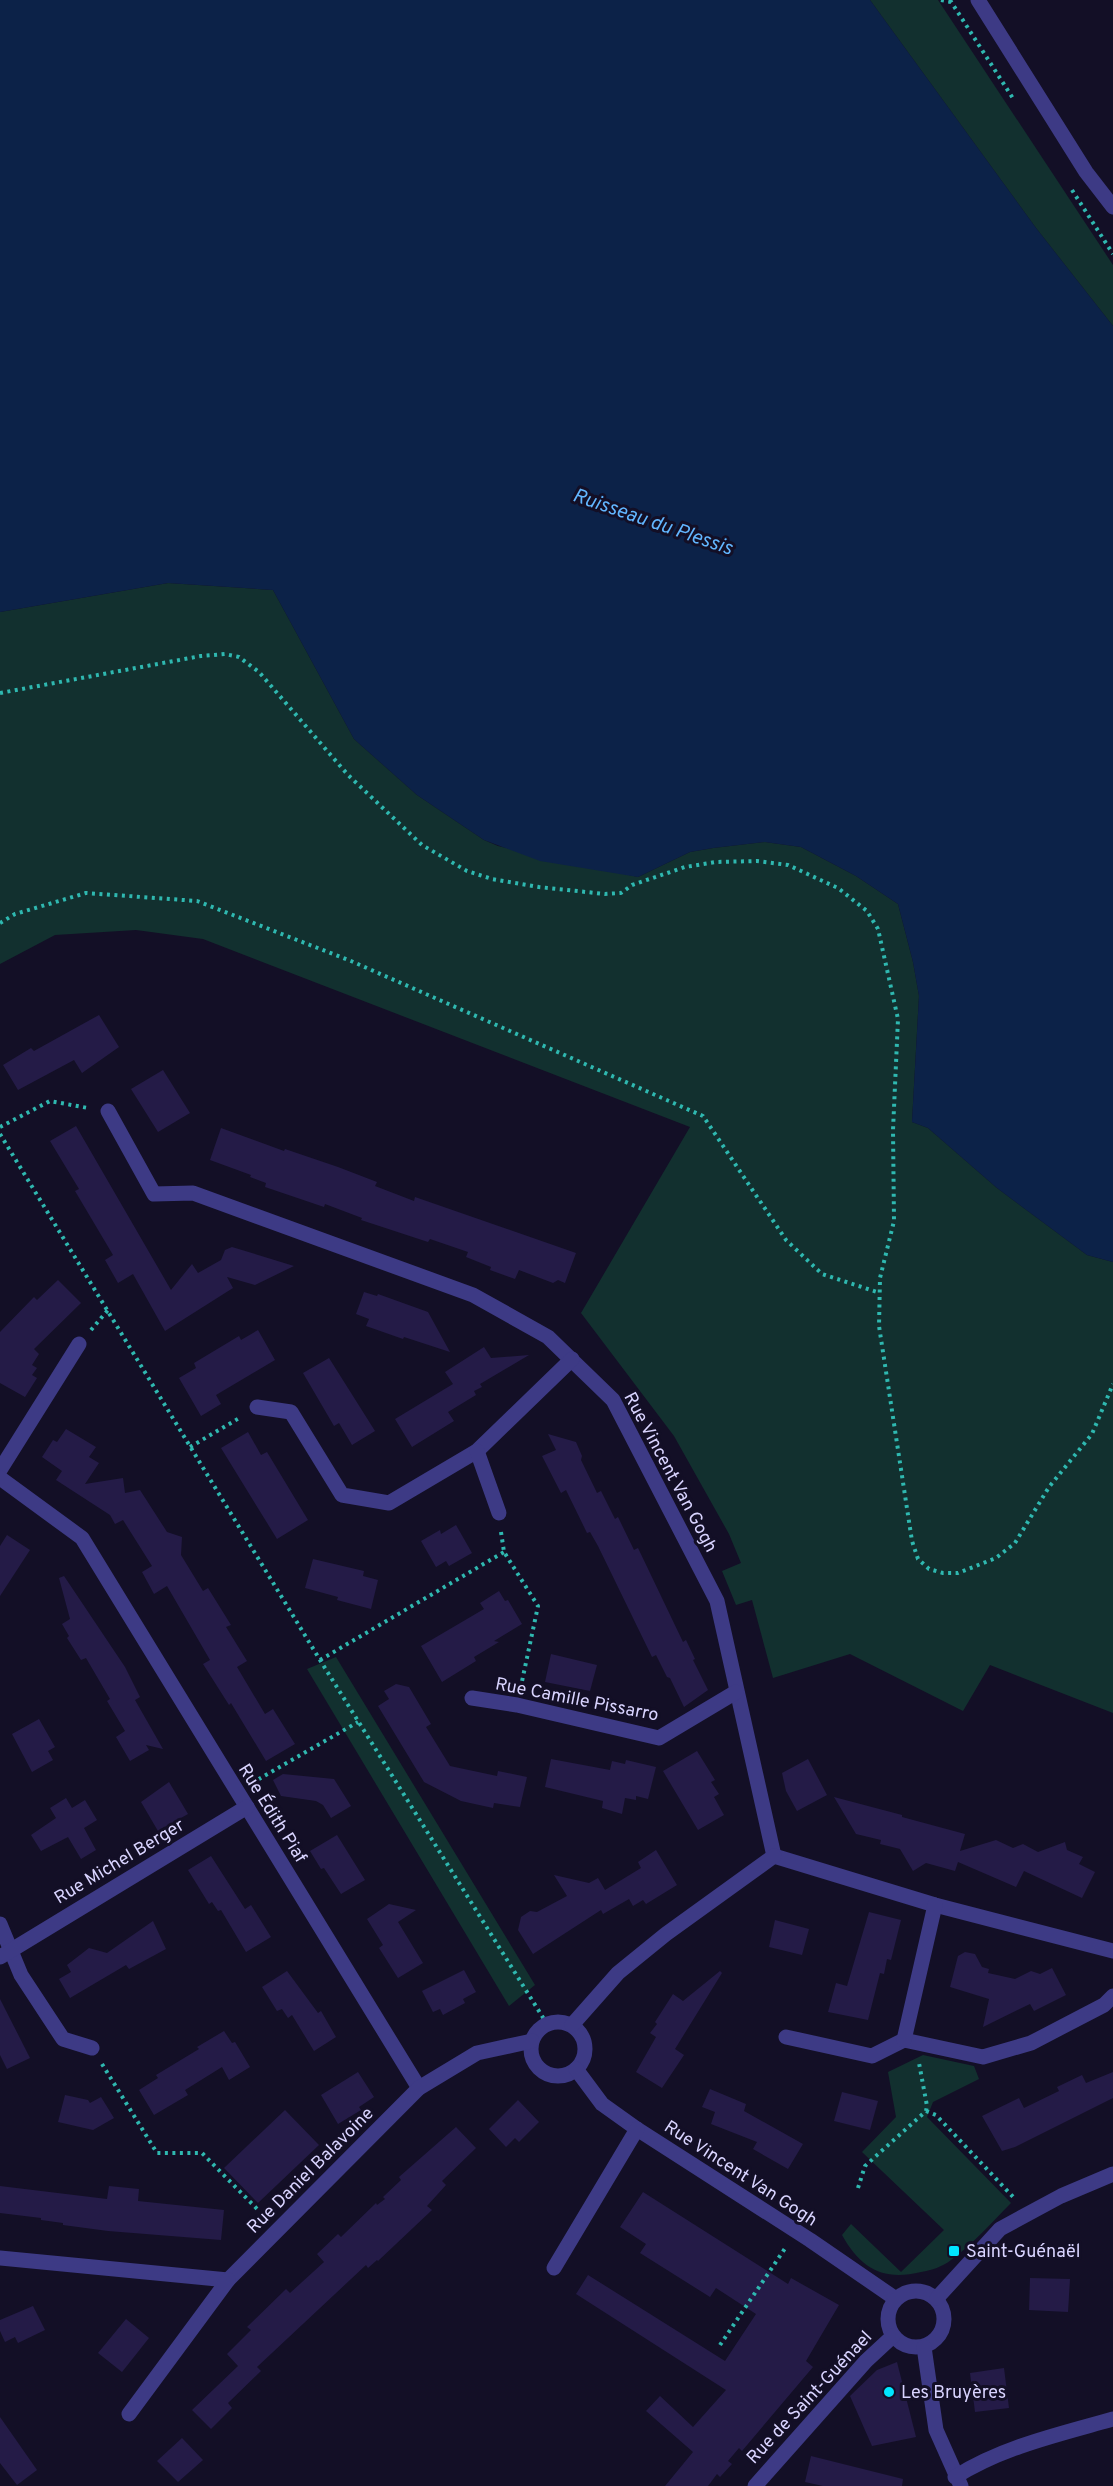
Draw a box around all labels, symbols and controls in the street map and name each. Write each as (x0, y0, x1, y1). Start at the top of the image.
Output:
water label: Ruisseau du Plessis (569, 483, 737, 563)
street label: Rue Vincent Van Gogh (618, 1389, 722, 1557)
street label: Rue Camille Pissarro (493, 1673, 660, 1728)
street label: Rue Édith Piaf (232, 1759, 313, 1868)
street label: Rue Michel Berger (50, 1814, 189, 1910)
street label: Rue Daniel Balavoine (243, 2103, 379, 2239)
street label: Rue Vincent Van Gogh (659, 2116, 821, 2232)
place label: Saint-Guénaël (966, 2241, 1080, 2264)
marker: Saint-Guénaël (947, 2244, 961, 2258)
street label: Rue de Saint-Guénael (742, 2327, 878, 2470)
place label: Les Bruyères (901, 2382, 1006, 2405)
marker: Les Bruyères (882, 2385, 896, 2399)

